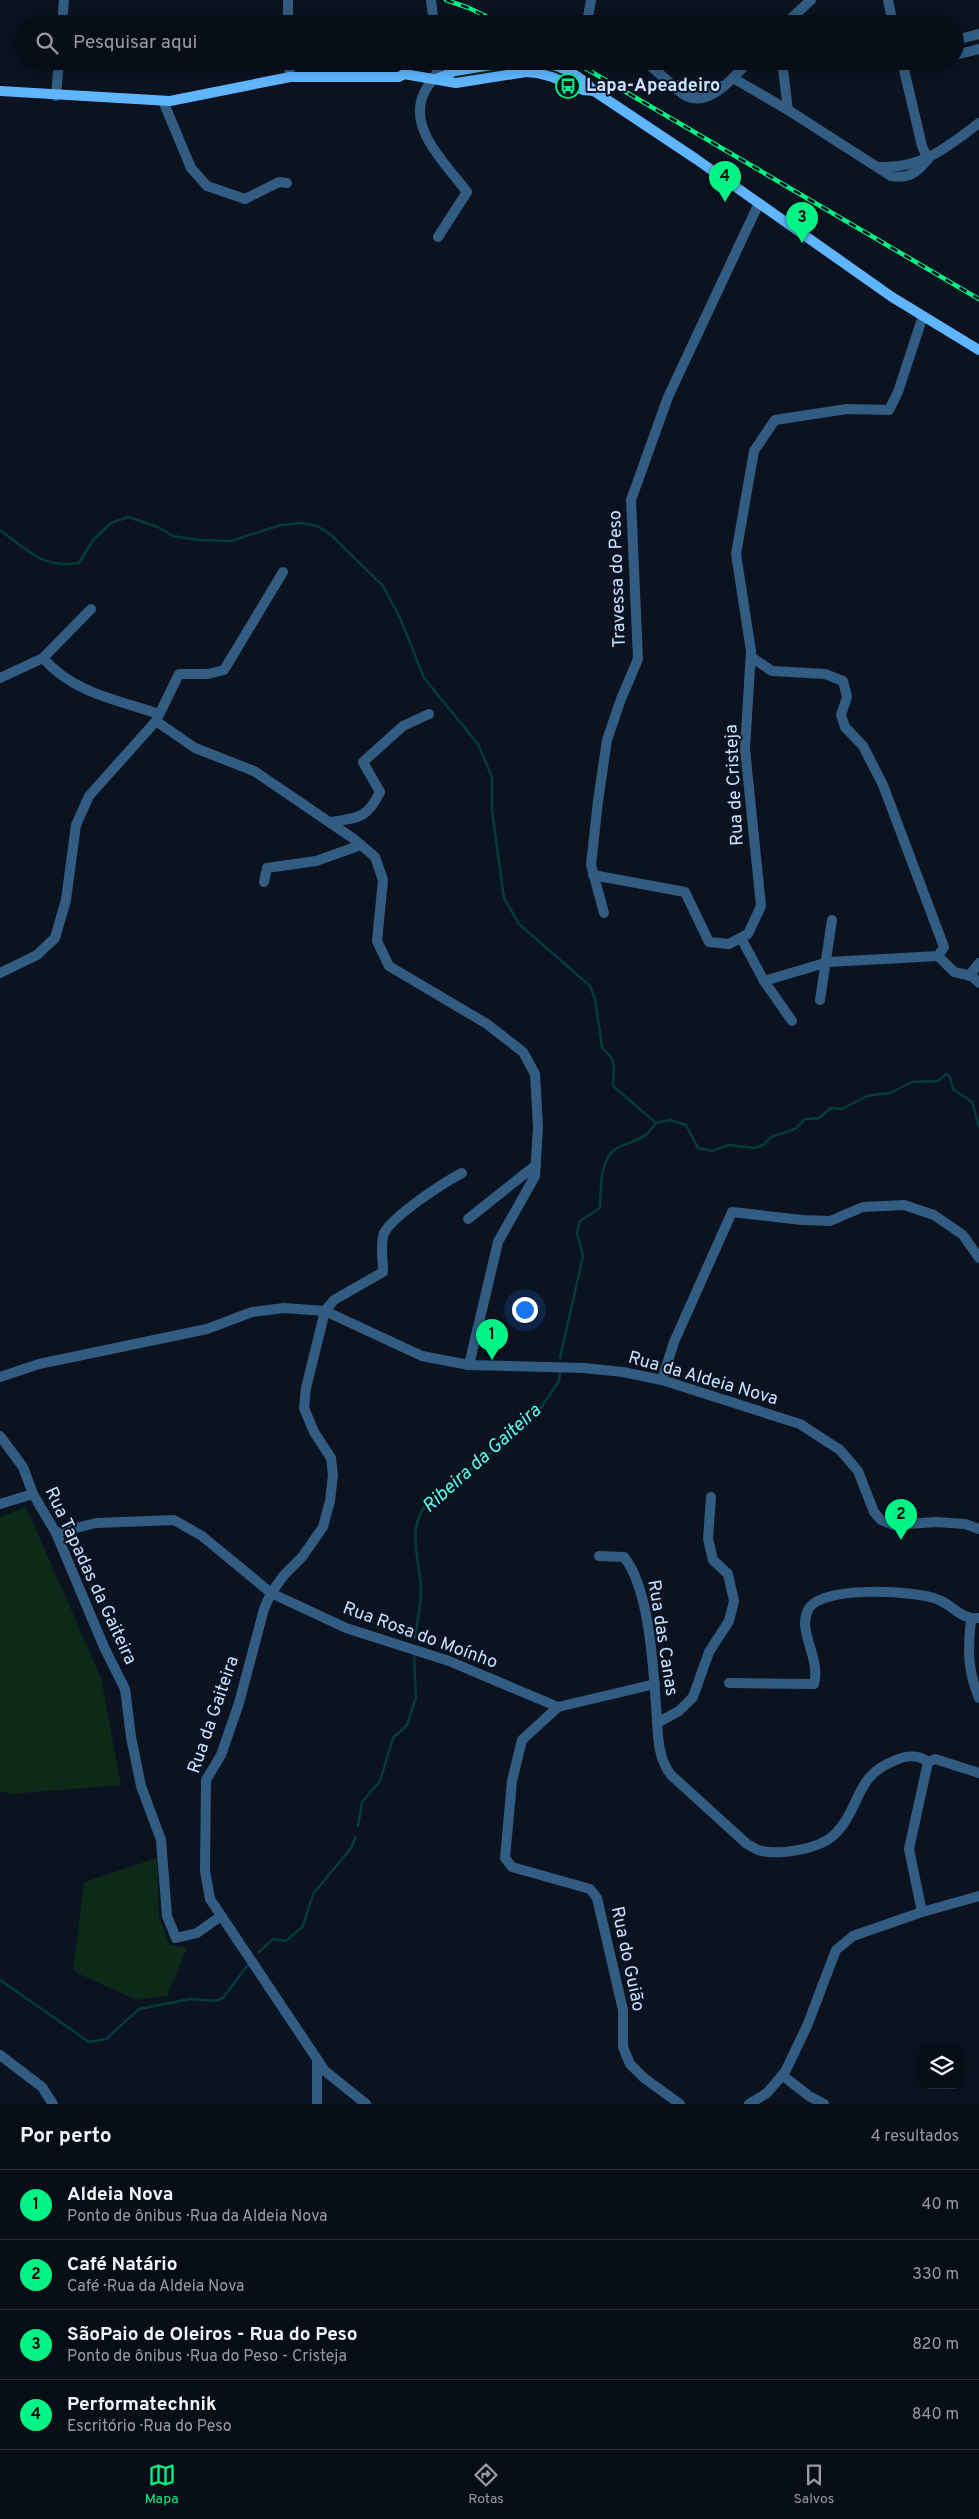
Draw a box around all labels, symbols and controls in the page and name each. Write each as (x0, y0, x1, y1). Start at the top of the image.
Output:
search box (15, 15, 964, 70)
icon: search (33, 29, 61, 57)
text: Pesquisar aqui (73, 31, 197, 55)
bus stop icon: Lapa-Apeadeiro (555, 73, 581, 99)
place label: Lapa-Apeadeiro (586, 75, 720, 98)
pin: 4 (709, 161, 741, 202)
pin: 3 (786, 202, 818, 243)
street label: Travessa do Peso (604, 510, 632, 648)
street label: Rua de Cristeja (720, 724, 750, 846)
your location (512, 1297, 538, 1323)
pin: 1 (476, 1319, 508, 1360)
street label: Rua da Aldeia Nova (625, 1347, 781, 1411)
water label: Ribeira da Gaiteira (418, 1399, 547, 1519)
street label: Rua Tapadas da Gaiteira (39, 1483, 141, 1669)
pin: 2 (885, 1499, 917, 1540)
street label: Rua das Canas (641, 1578, 683, 1698)
street label: Rua Rosa do Moínho (339, 1597, 501, 1675)
street label: Rua da Gaiteira (183, 1653, 245, 1777)
street label: Rua do Guião (605, 1904, 649, 2014)
map controls (919, 2044, 964, 2089)
button: layers (919, 2044, 964, 2089)
text: Por perto (20, 2123, 112, 2150)
text: 4 resultados (871, 2127, 959, 2147)
text: Aldeia Nova (67, 2183, 173, 2207)
text: 1 (33, 2195, 39, 2215)
text: 40 m (921, 2195, 959, 2215)
text: Ponto de ônibus · Rua da Aldeia Nova (67, 2207, 327, 2227)
text: Café Natário (67, 2253, 178, 2277)
text: 2 (31, 2265, 41, 2285)
text: 330 m (912, 2265, 959, 2285)
text: Café · Rua da Aldeia Nova (67, 2277, 244, 2297)
text: SãoPaio de Oleiros - Rua do Peso (67, 2323, 358, 2347)
text: 3 (31, 2335, 41, 2355)
text: 820 m (912, 2335, 959, 2355)
text: Ponto de ônibus · Rua do Peso - Cristeja (67, 2347, 347, 2367)
text: Performatechnik (67, 2393, 217, 2417)
text: 4 (31, 2405, 41, 2425)
text: 840 m (912, 2405, 959, 2425)
text: Escritório · Rua do Peso (67, 2417, 232, 2437)
tab: Mapa (145, 2461, 179, 2508)
tab: Rotas (468, 2461, 504, 2508)
tab: Salvos (793, 2461, 834, 2508)

